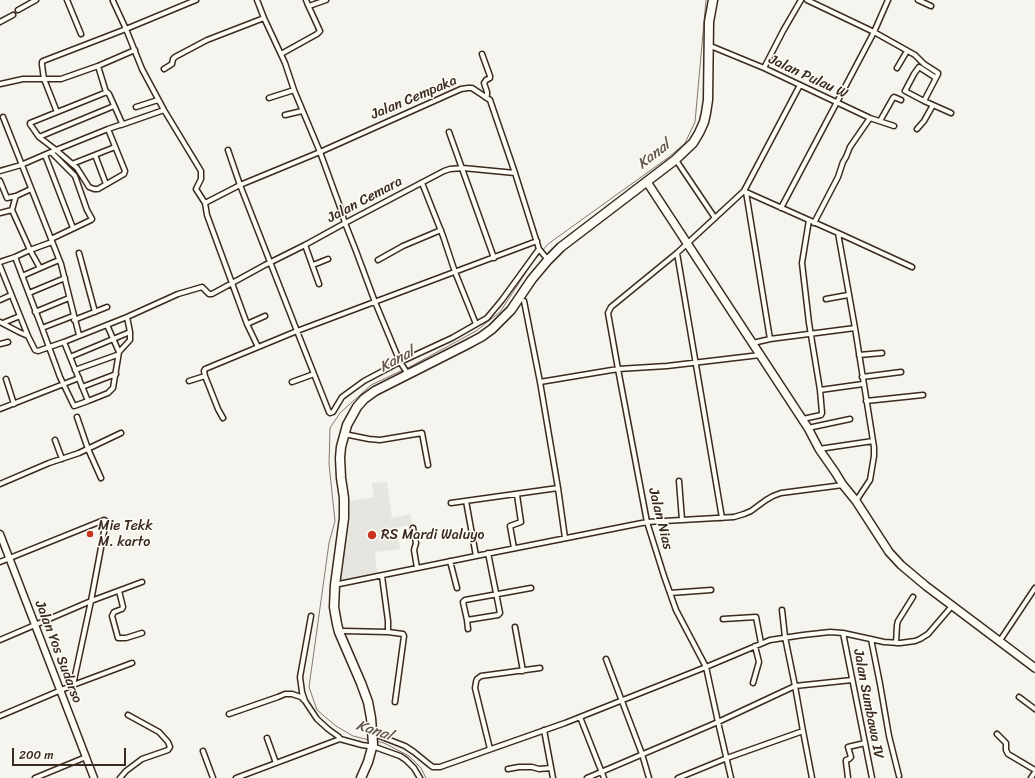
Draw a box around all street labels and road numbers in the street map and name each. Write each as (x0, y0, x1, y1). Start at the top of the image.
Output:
street label: Jalan Pulau W (766, 51, 850, 103)
street label: Jalan Cempaka (369, 72, 459, 124)
street label: Jalan Cemara (325, 173, 405, 227)
street label: Jalan Nias (644, 486, 676, 552)
street label: Jalan Yos Sudarso (31, 598, 85, 706)
street label: Jalan Sumbawa IV (849, 648, 887, 760)

